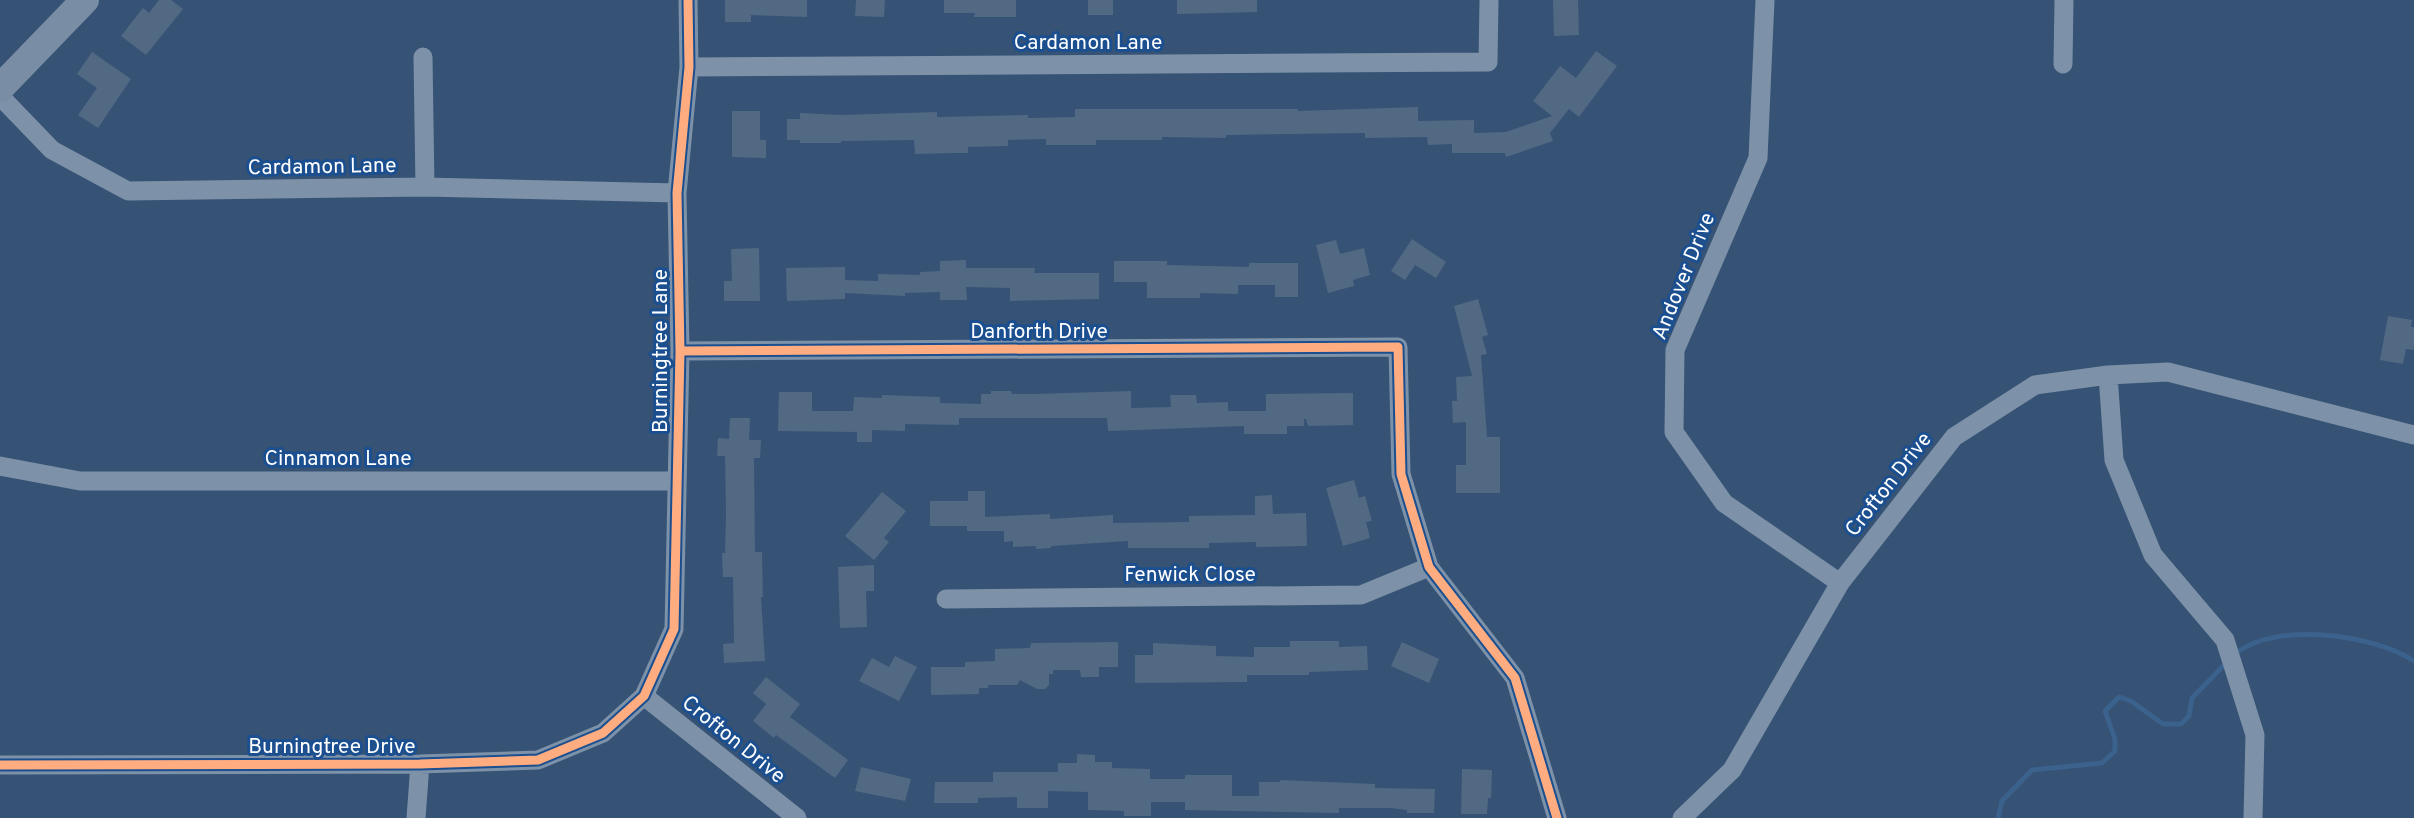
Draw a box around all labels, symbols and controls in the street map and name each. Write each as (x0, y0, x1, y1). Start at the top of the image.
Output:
street label: Cardamon Lane (1014, 30, 1162, 57)
street label: Cardamon Lane (247, 153, 397, 182)
street label: Andover Drive (1647, 209, 1722, 344)
street label: Burningtree Lane (648, 269, 675, 433)
street label: Danforth Drive (970, 319, 1108, 346)
street label: Crofton Drive (1840, 427, 1939, 543)
street label: Cinnamon Lane (264, 446, 412, 473)
street label: Fenwick Close (1124, 562, 1256, 589)
street label: Crofton Drive (676, 690, 790, 790)
street label: Burningtree Drive (248, 734, 416, 761)

